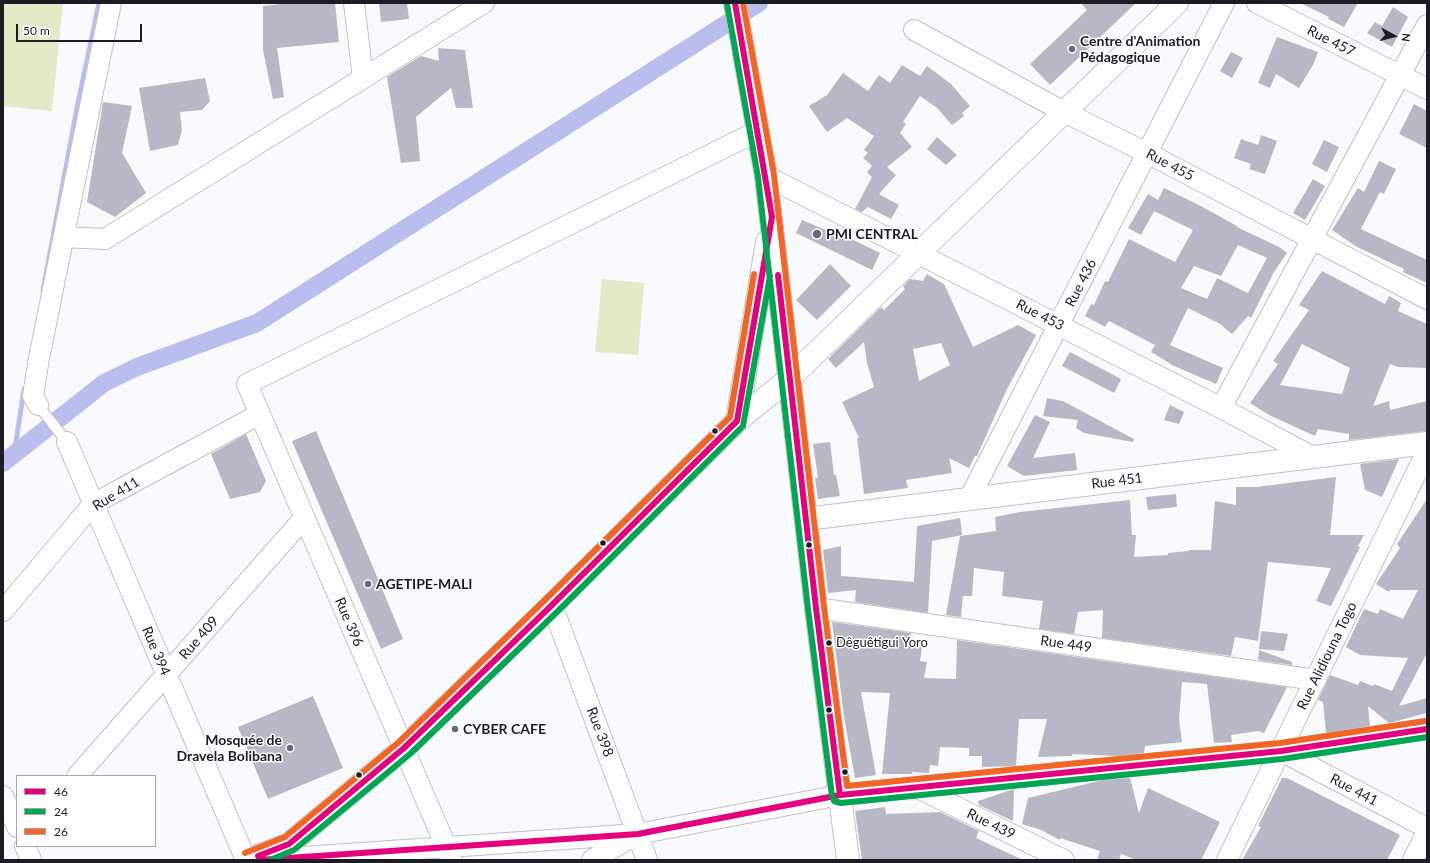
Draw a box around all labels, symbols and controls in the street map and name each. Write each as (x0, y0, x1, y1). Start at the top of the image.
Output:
scale bar (18, 16, 144, 42)
north arrow (1374, 16, 1414, 56)
street label: Rue 457 (1304, 22, 1358, 60)
text: 50 m (23, 23, 50, 38)
place label: Centre d'Animation Pédagogique (1080, 33, 1200, 66)
text: N (1399, 33, 1413, 43)
marker: Centre d'Animation Pédagogique (1067, 44, 1077, 54)
street label: Rue 455 (1143, 145, 1197, 185)
place label: PMI CENTRAL (826, 226, 918, 242)
marker: PMI CENTRAL (811, 228, 823, 240)
street label: Rue 436 (1062, 256, 1100, 310)
street label: Rue 453 (1013, 296, 1067, 334)
unlabelled marker (710, 426, 720, 436)
street label: Rue 451 (1090, 470, 1144, 492)
street label: Rue 411 (90, 474, 142, 514)
unlabelled marker (598, 538, 608, 548)
unlabelled marker (804, 540, 814, 550)
place label: AGETIPE-MALI (376, 576, 473, 592)
marker: AGETIPE-MALI (363, 579, 373, 589)
street label: Rue 396 (331, 595, 367, 649)
street label: Rue Alidiouna Togo (1294, 599, 1360, 713)
street label: Rue 409 (176, 613, 222, 663)
street label: Rue 394 (138, 624, 174, 678)
street label: Rue 449 (1039, 632, 1093, 656)
place label: Dêguêtigui Yoro (836, 635, 928, 651)
marker: Dêguêtigui Yoro (824, 638, 834, 648)
street label: Rue 398 (583, 705, 617, 759)
unlabelled marker (824, 705, 834, 715)
place label: CYBER CAFE (463, 721, 546, 737)
marker: CYBER CAFE (450, 724, 460, 734)
place label: Mosquée de Dravela Bolibana (177, 732, 282, 764)
marker: Mosquée de Dravela Bolibana (285, 743, 295, 753)
unlabelled marker (840, 767, 850, 777)
unlabelled marker (354, 770, 364, 780)
street label: Rue 441 (1327, 770, 1381, 810)
legend (16, 775, 156, 847)
text: 46 (54, 784, 68, 799)
text: 24 (54, 804, 68, 819)
street label: Rue 439 (964, 805, 1018, 843)
text: 26 (54, 824, 68, 839)

